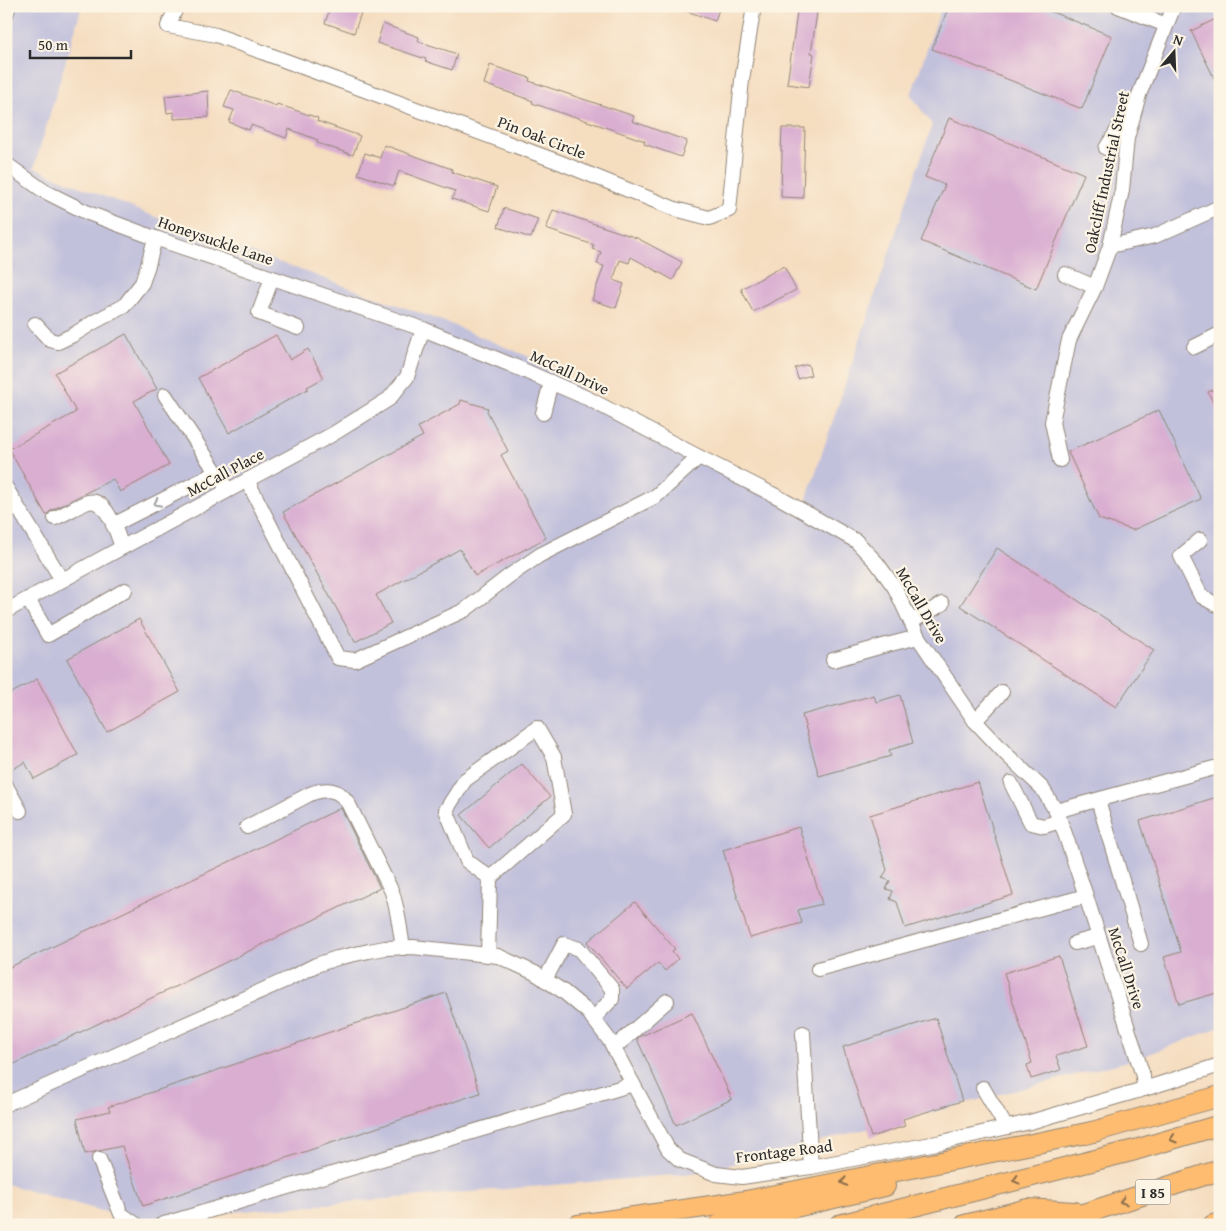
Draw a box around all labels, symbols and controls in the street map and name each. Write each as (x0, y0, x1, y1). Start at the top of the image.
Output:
scale bar (30, 28, 131, 60)
north arrow (1148, 28, 1198, 78)
text: N (1171, 29, 1187, 51)
text: 50 m (38, 34, 69, 55)
street label: Oakcliff Industrial Street (1077, 88, 1135, 255)
street label: Pin Oak Circle (494, 109, 590, 165)
street label: Honeysuckle Lane (155, 209, 277, 271)
street label: McCall Drive (526, 343, 614, 401)
street label: McCall Place (182, 442, 268, 502)
one-way arrow (153, 497, 162, 507)
street label: McCall Drive (890, 562, 954, 648)
street label: McCall Drive (1102, 924, 1152, 1012)
street label: Frontage Road (734, 1133, 834, 1169)
one-way arrow (1169, 1133, 1178, 1143)
one-way arrow (1011, 1174, 1020, 1185)
one-way arrow (839, 1176, 848, 1186)
road number: I 85 (1136, 1180, 1170, 1204)
one-way arrow (1120, 1195, 1128, 1205)

